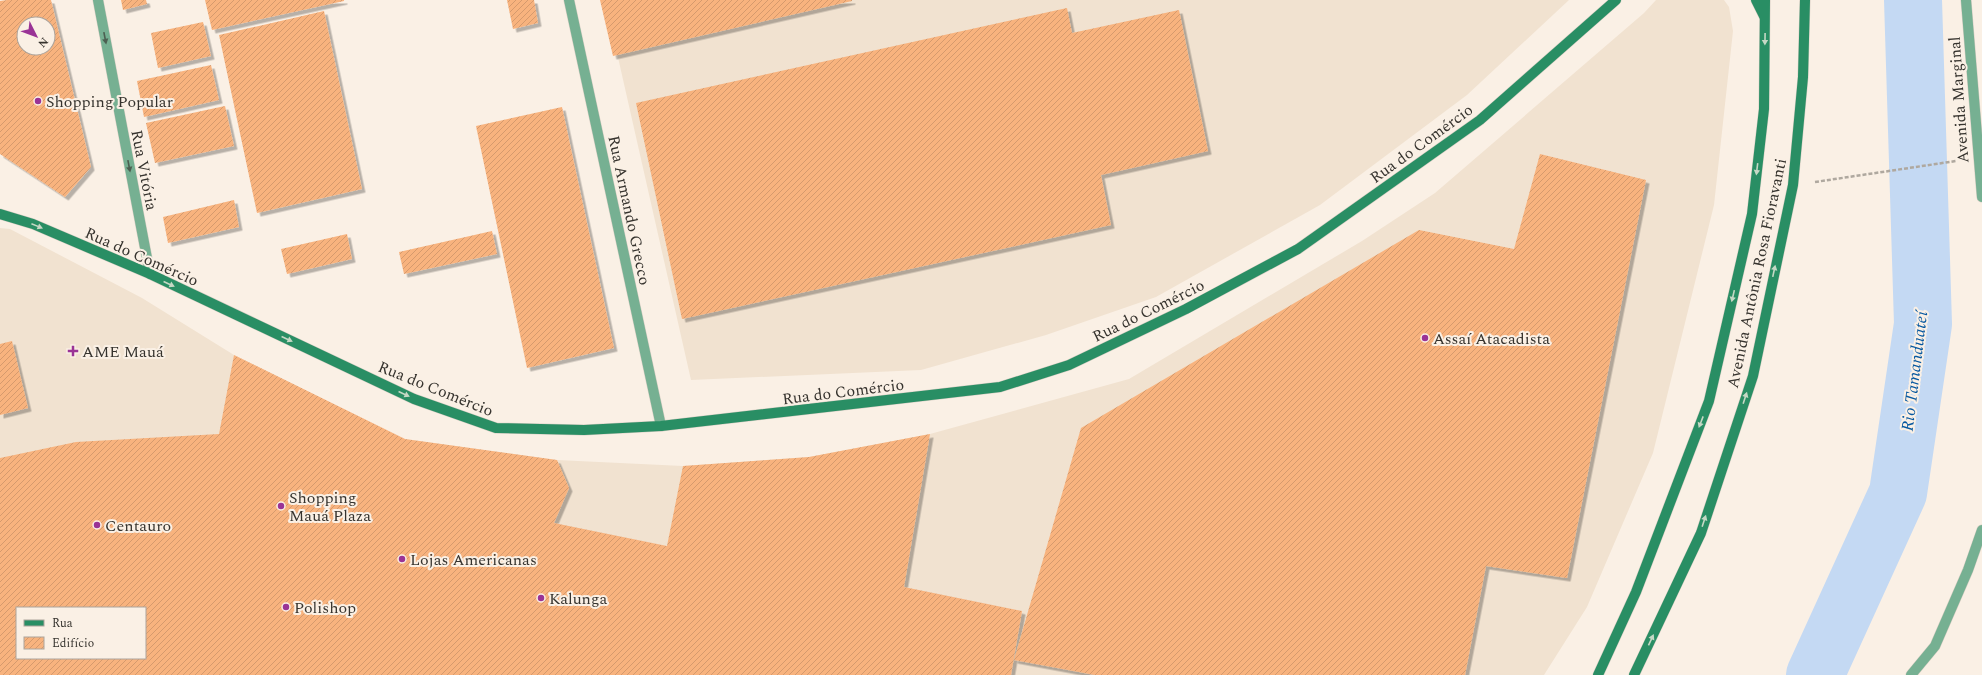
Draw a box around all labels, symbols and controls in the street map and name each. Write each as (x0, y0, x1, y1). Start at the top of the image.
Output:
north arrow (16, 16, 56, 56)
one-way arrow (103, 32, 109, 44)
text: N (34, 33, 52, 51)
one-way arrow (1762, 33, 1768, 46)
street label: Avenida Marginal (1943, 36, 1975, 164)
place label: Shopping Popular (46, 90, 173, 114)
marker: Shopping Popular (33, 96, 43, 106)
street label: Rua do Comércio (1365, 98, 1478, 189)
street label: Rua Vitória (124, 128, 164, 213)
street label: Rua Armando Grecco (601, 133, 657, 287)
street label: Avenida Antônia Rosa Fioravanti (1721, 156, 1793, 390)
one-way arrow (127, 160, 133, 172)
one-way arrow (1754, 163, 1760, 175)
street label: Rua do Comércio (81, 221, 202, 293)
one-way arrow (32, 223, 43, 229)
one-way arrow (1772, 265, 1778, 277)
street label: Rua do Comércio (1088, 273, 1209, 349)
one-way arrow (164, 281, 175, 287)
one-way arrow (1730, 290, 1736, 302)
water label: Rio Tamanduateí (1895, 307, 1936, 433)
place label: Assaí Atacadista (1433, 327, 1550, 351)
marker: Assaí Atacadista (1420, 333, 1430, 343)
one-way arrow (281, 336, 292, 342)
place label: AME Mauá (82, 340, 164, 364)
marker: AME Mauá (67, 345, 79, 357)
street label: Rua do Comércio (374, 355, 497, 423)
street label: Rua do Comércio (781, 373, 905, 411)
one-way arrow (399, 391, 410, 397)
one-way arrow (1742, 392, 1748, 404)
one-way arrow (1698, 417, 1704, 429)
place label: Shopping Mauá Plaza (289, 486, 371, 528)
marker: Shopping Mauá Plaza (276, 501, 286, 511)
place label: Centauro (105, 514, 171, 538)
one-way arrow (1702, 515, 1708, 527)
marker: Centauro (92, 520, 102, 530)
place label: Lojas Americanas (410, 548, 537, 572)
marker: Lojas Americanas (397, 554, 407, 564)
place label: Kalunga (549, 587, 607, 611)
marker: Kalunga (536, 593, 546, 603)
place label: Polishop (294, 596, 356, 620)
marker: Polishop (281, 602, 291, 612)
legend (16, 607, 146, 659)
text: Rua (52, 614, 73, 633)
text: Edifício (52, 634, 94, 653)
one-way arrow (1648, 634, 1654, 645)

